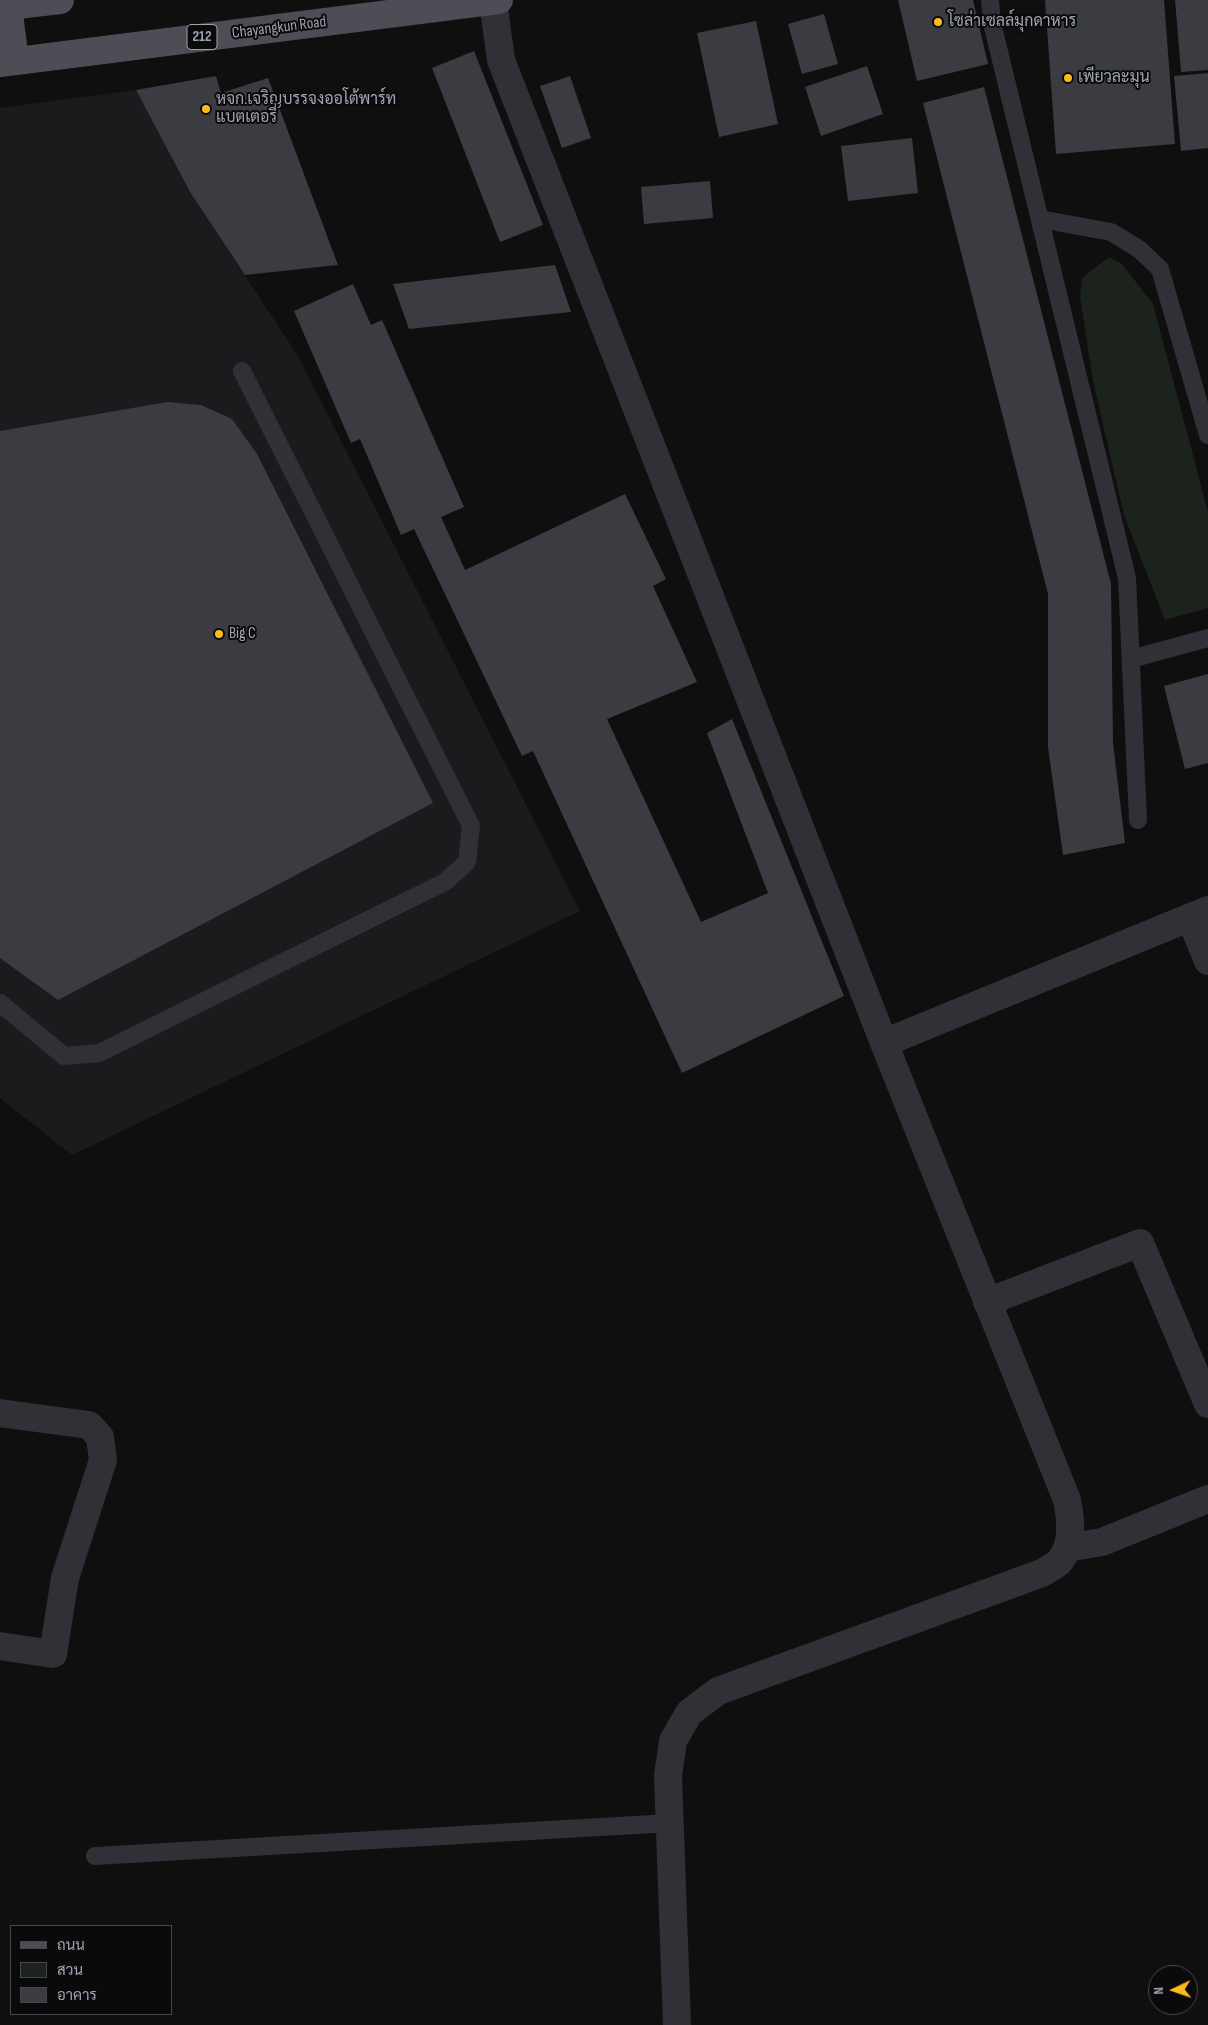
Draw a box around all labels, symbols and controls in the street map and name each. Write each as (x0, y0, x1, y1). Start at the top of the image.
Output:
place label: โซล่าเซลล์มุกดาหาร (948, 12, 1076, 32)
street label: Chayangkun Road (231, 13, 327, 43)
marker: โซล่าเซลล์มุกดาหาร (932, 16, 944, 28)
road number: 212 (187, 24, 217, 50)
place label: เพียวละมุน (1078, 68, 1150, 88)
marker: เพียวละมุน (1062, 72, 1074, 84)
place label: หจก.เจริญบรรจงออโต้พาร์ท แบตเตอรี่ (216, 90, 396, 128)
marker: หจก.เจริญบรรจงออโต้พาร์ท แบตเตอรี่ (200, 103, 212, 115)
place label: Big C (229, 624, 256, 644)
marker: Big C (213, 628, 225, 640)
legend (10, 1925, 172, 2015)
text: ถนน (57, 1936, 85, 1955)
text: สวน (57, 1961, 83, 1980)
north arrow (1148, 1965, 1198, 2015)
text: อาคาร (57, 1986, 97, 2005)
text: N (1150, 1987, 1167, 1995)

